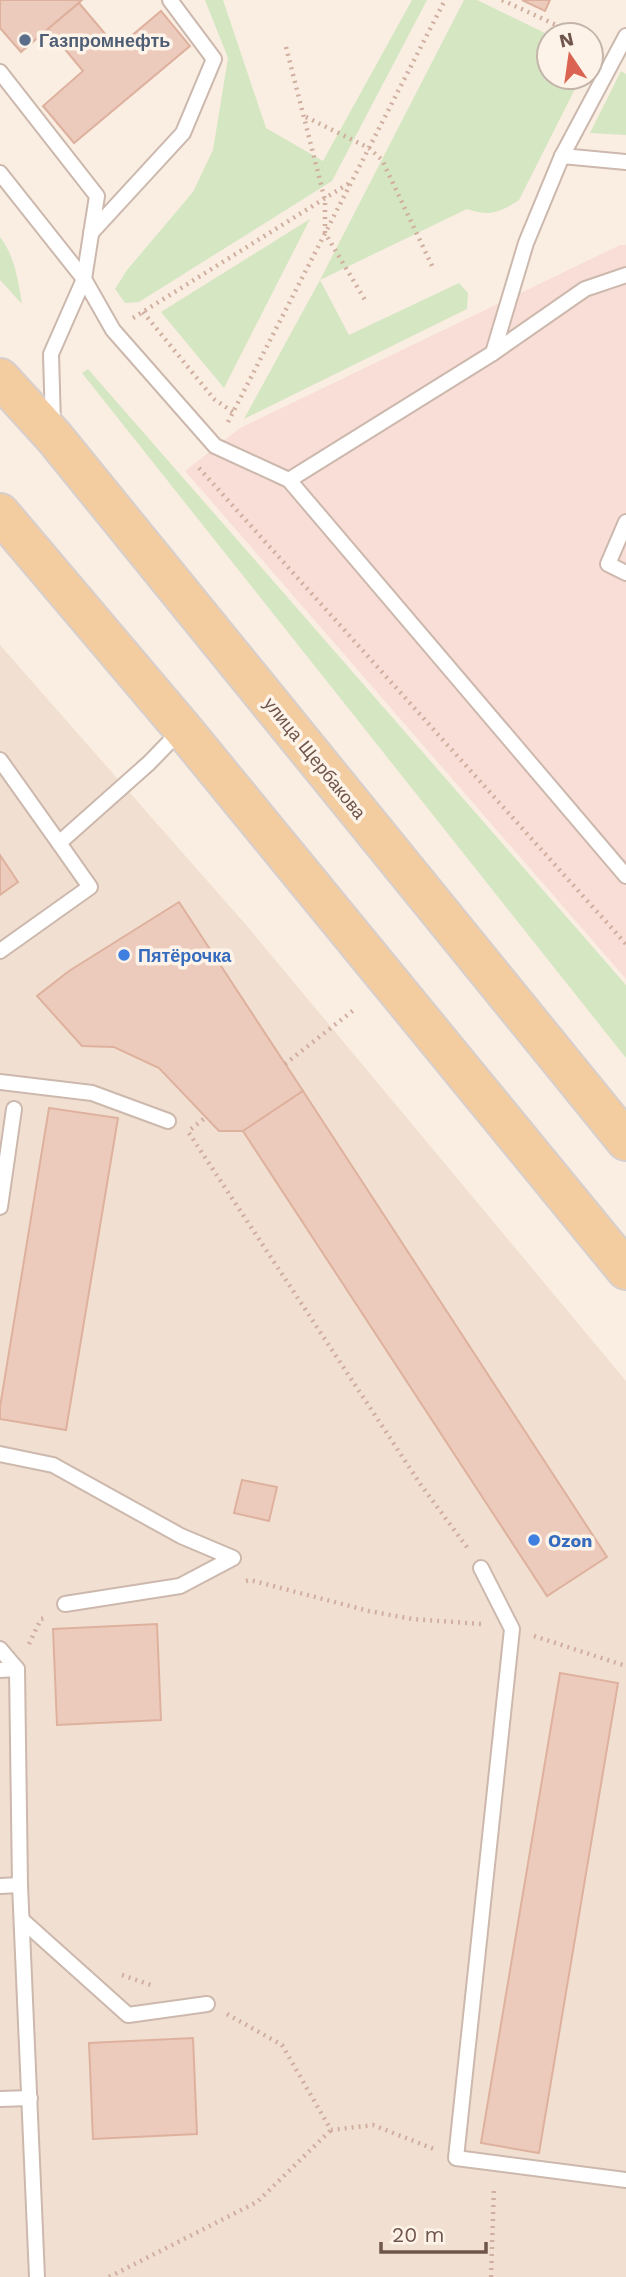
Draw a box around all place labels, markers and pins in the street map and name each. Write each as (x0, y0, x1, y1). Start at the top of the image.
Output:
place label: Газпромнефть (39, 30, 170, 51)
marker: Газпромнефть (17, 32, 33, 48)
place label: Пятёрочка (138, 945, 232, 966)
marker: Пятёрочка (116, 947, 132, 963)
place label: Ozon (548, 1530, 592, 1551)
marker: Ozon (526, 1532, 542, 1548)

